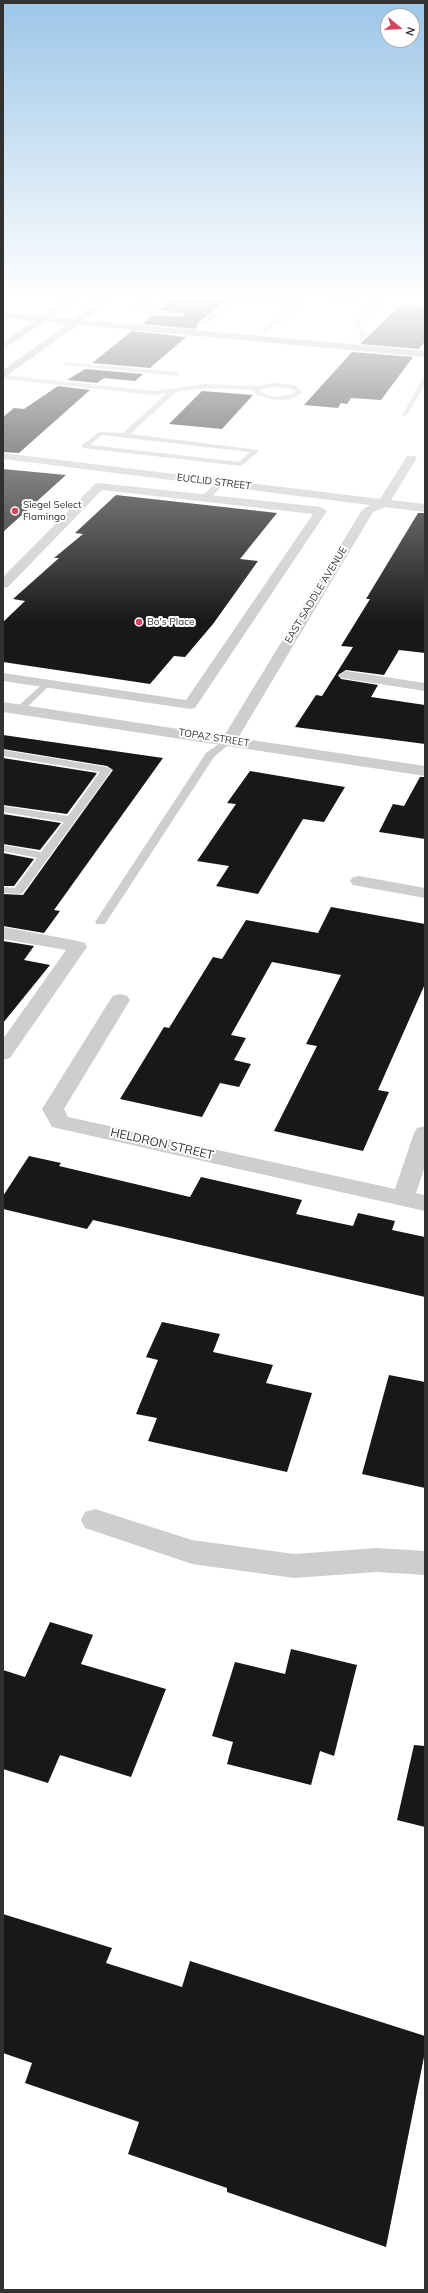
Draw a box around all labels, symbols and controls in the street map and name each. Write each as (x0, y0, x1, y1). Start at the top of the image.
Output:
north arrow (380, 8, 420, 48)
text: N (403, 25, 418, 38)
street label: EUCLID STREET (176, 471, 252, 493)
place label: Siegel Select Flamingo (23, 499, 81, 522)
marker: Siegel Select Flamingo (10, 506, 20, 516)
street label: EAST SADDLE AVENUE (282, 545, 350, 645)
place label: Bo's Place (147, 616, 194, 628)
marker: Bo's Place (134, 617, 144, 627)
street label: TOPAZ STREET (178, 726, 250, 750)
street label: HELDRON STREET (109, 1125, 215, 1163)

